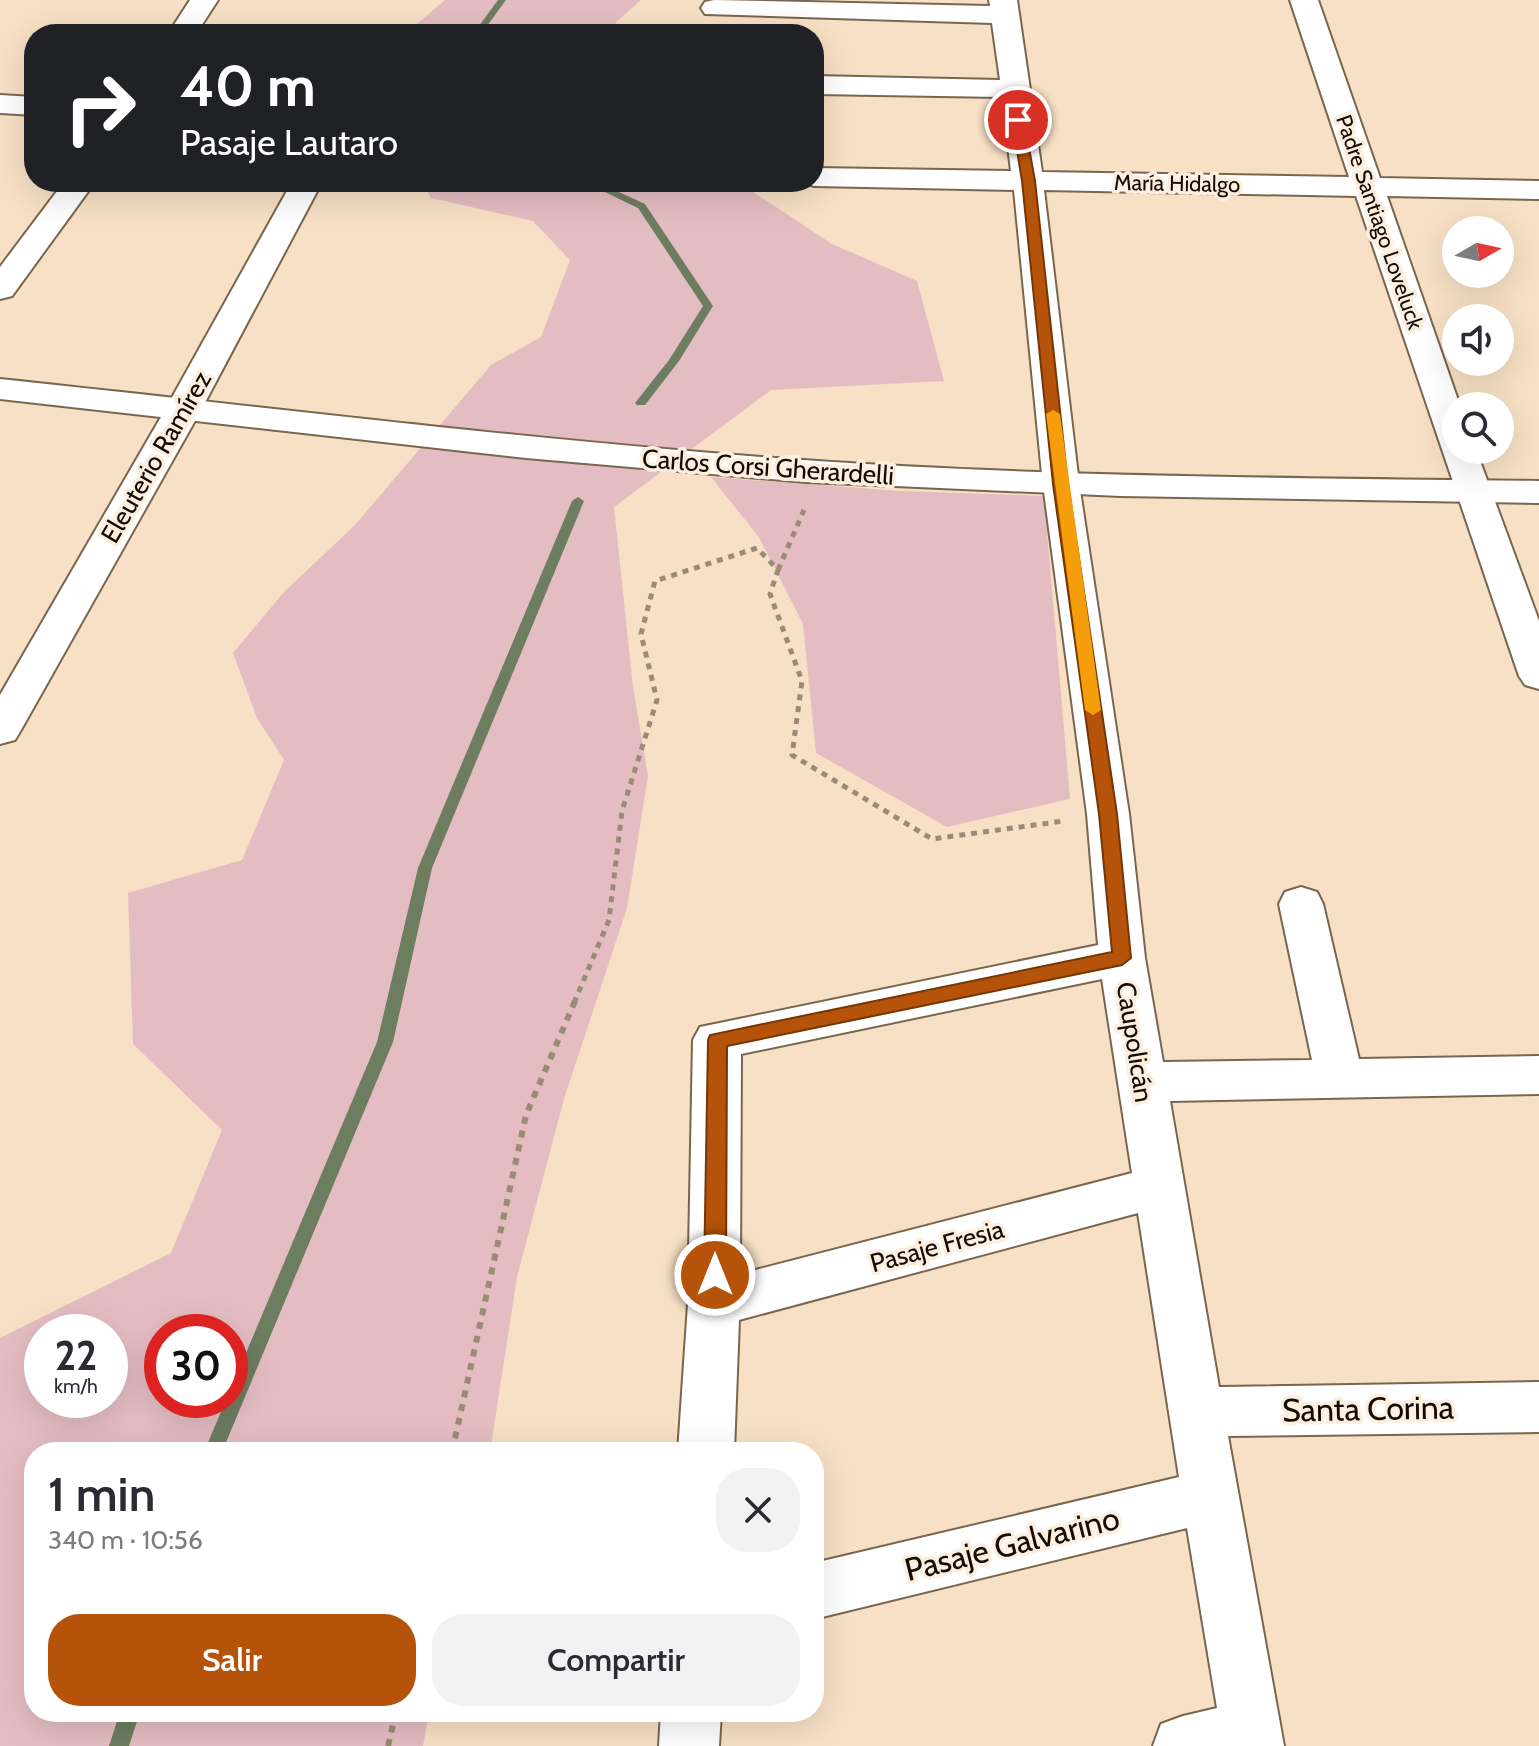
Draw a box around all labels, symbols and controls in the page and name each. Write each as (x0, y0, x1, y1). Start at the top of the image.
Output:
text: 40 m (180, 52, 316, 120)
icon: right (48, 56, 152, 160)
pin (984, 86, 1052, 154)
icon: arrive (996, 98, 1040, 142)
street label: Padre Santiago Loveluck (1330, 111, 1429, 333)
text: Pasaje Lautaro (180, 120, 398, 164)
street label: María Hidalgo (1114, 169, 1240, 198)
north arrow (1442, 216, 1514, 288)
map controls (1442, 216, 1514, 464)
button: sound (1442, 304, 1514, 376)
street label: Eleuterio Ramírez (94, 365, 218, 549)
button: search (1442, 392, 1514, 464)
street label: Carlos Corsi Gherardelli (641, 442, 895, 492)
street label: Caupolicán (1110, 980, 1160, 1104)
street label: Pasaje Fresia (867, 1213, 1008, 1279)
position arrow (673, 1233, 757, 1317)
speed limit sign: 30 (144, 1314, 248, 1418)
text: 22 (55, 1331, 97, 1380)
text: km/h (54, 1374, 98, 1398)
street label: Santa Corina (1282, 1387, 1455, 1429)
text: 1 min (48, 1465, 155, 1523)
button: close (716, 1468, 800, 1552)
street label: Pasaje Galvarino (901, 1498, 1123, 1589)
text: 340 m · 10:56 (48, 1524, 203, 1556)
button: Salir (48, 1614, 416, 1706)
button: Compartir (432, 1614, 800, 1706)

